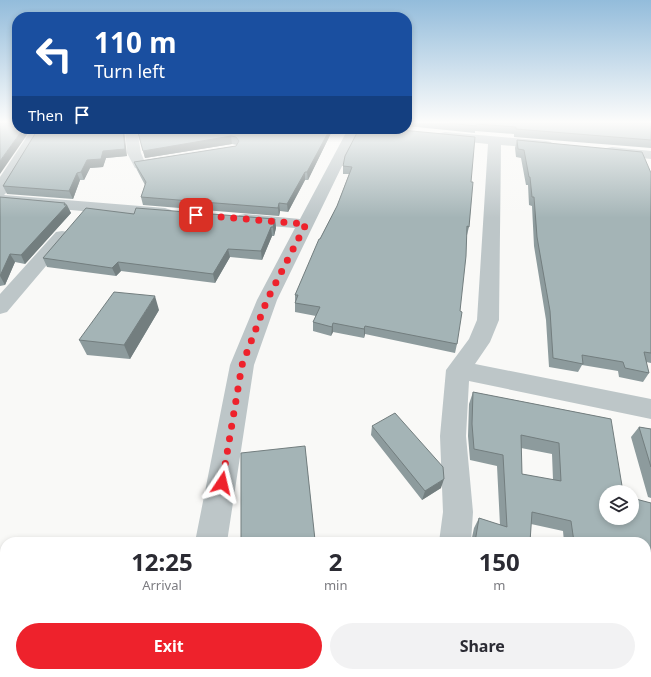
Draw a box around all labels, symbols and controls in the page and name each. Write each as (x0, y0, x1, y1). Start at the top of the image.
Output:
text: 110 m (94, 23, 177, 61)
icon: left (28, 28, 80, 80)
text: Turn left (94, 59, 165, 83)
icon: arrive (71, 104, 93, 126)
text: Then (28, 105, 63, 125)
pin (179, 198, 213, 232)
icon: arrive (185, 204, 207, 226)
position arrow (201, 462, 243, 504)
map controls (599, 485, 639, 525)
button: layers (599, 485, 639, 525)
text: 12:25 (131, 545, 193, 578)
text: 2 (329, 545, 343, 578)
text: 150 (479, 545, 520, 578)
text: Arrival (142, 576, 182, 594)
text: min (324, 576, 347, 594)
text: m (493, 576, 505, 594)
button: Exit (16, 623, 322, 669)
button: Share (330, 623, 635, 669)

